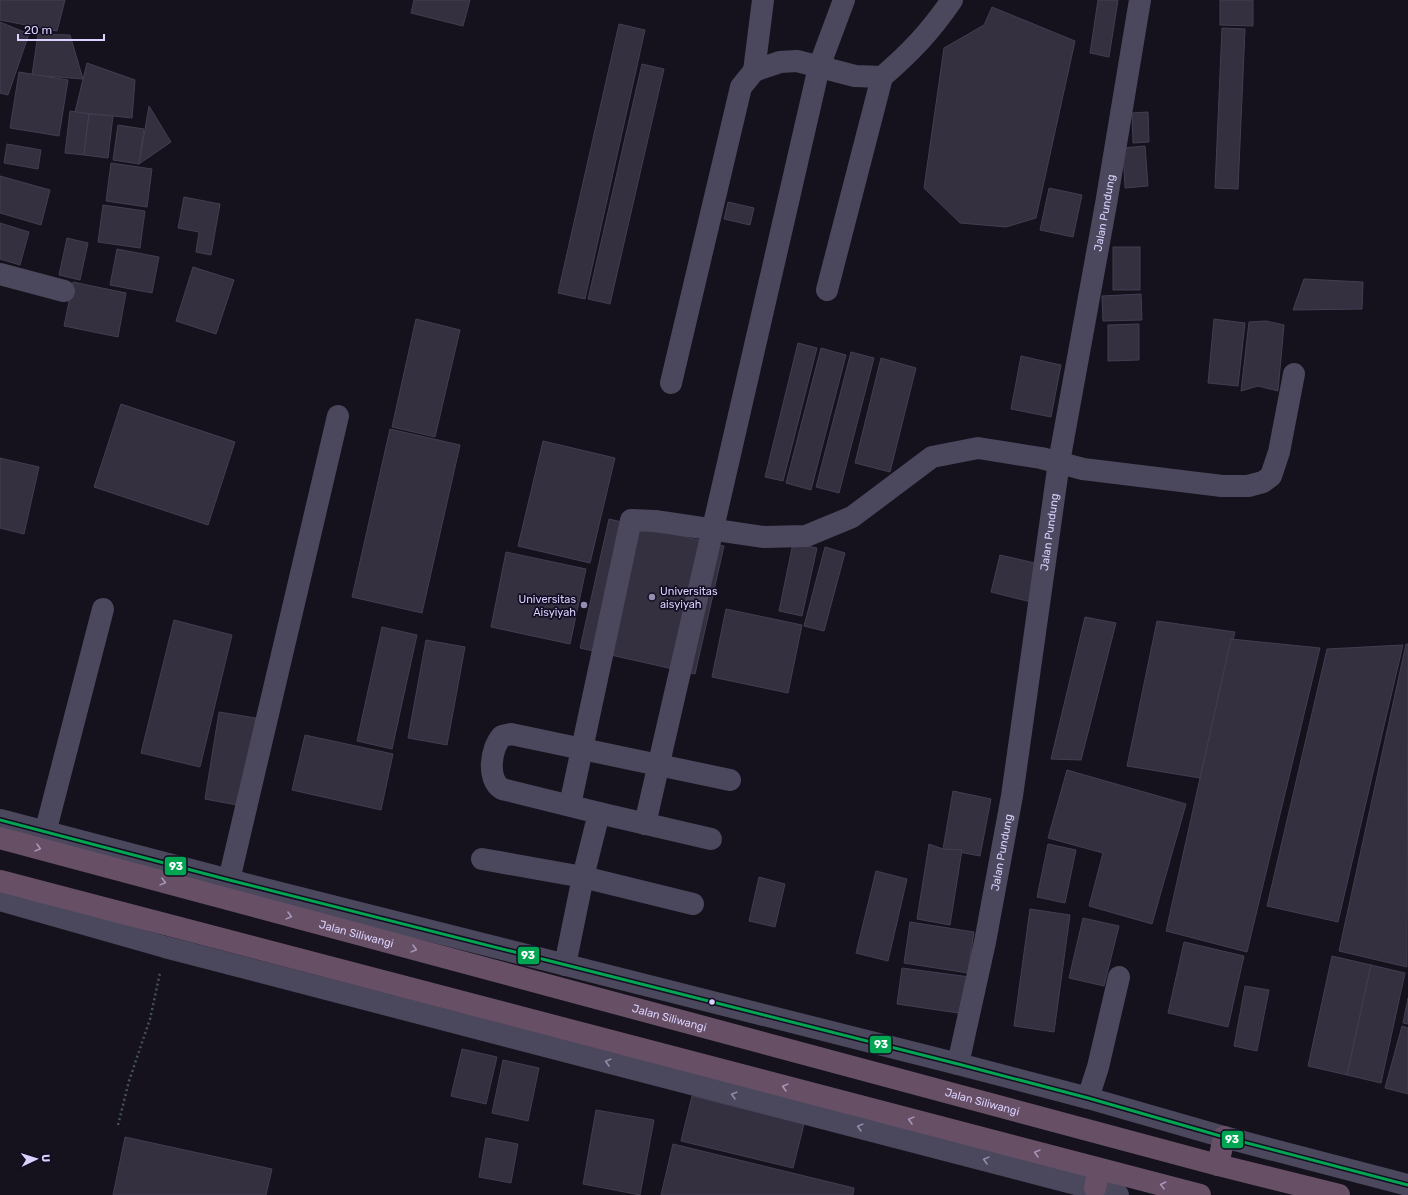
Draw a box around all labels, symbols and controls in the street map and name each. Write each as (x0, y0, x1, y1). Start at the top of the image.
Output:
scale bar (18, 16, 104, 42)
text: 20 m (24, 23, 52, 37)
street label: Jalan Pundung (1091, 173, 1117, 252)
street label: Jalan Pundung (1037, 493, 1061, 572)
place label: Universitas aisyiyah (660, 585, 718, 611)
marker: Universitas aisyiyah (647, 592, 657, 602)
place label: Universitas Aisyiyah (518, 593, 576, 619)
marker: Universitas Aisyiyah (579, 600, 589, 610)
street label: Jalan Pundung (988, 813, 1015, 892)
one-way arrow (34, 844, 41, 852)
line badge: 93 (164, 856, 187, 876)
text: 93 (169, 860, 183, 873)
one-way arrow (159, 877, 166, 886)
one-way arrow (285, 911, 292, 920)
street label: Jalan Siliwangi (318, 917, 395, 950)
one-way arrow (411, 945, 418, 953)
line badge: 93 (517, 946, 540, 965)
text: 93 (521, 949, 535, 962)
unlabelled marker (707, 997, 717, 1007)
street label: Jalan Siliwangi (631, 1001, 708, 1034)
line badge: 93 (869, 1035, 892, 1054)
text: 93 (874, 1038, 888, 1051)
one-way arrow (605, 1058, 612, 1067)
one-way arrow (782, 1083, 789, 1092)
street label: Jalan Siliwangi (944, 1085, 1021, 1118)
one-way arrow (731, 1091, 737, 1099)
one-way arrow (908, 1116, 915, 1125)
one-way arrow (857, 1124, 863, 1132)
line badge: 93 (1221, 1130, 1244, 1149)
text: 93 (1225, 1133, 1239, 1146)
north arrow (16, 1139, 56, 1179)
one-way arrow (1034, 1149, 1040, 1157)
text: U (39, 1154, 52, 1163)
one-way arrow (982, 1156, 989, 1165)
one-way arrow (1159, 1182, 1166, 1190)

